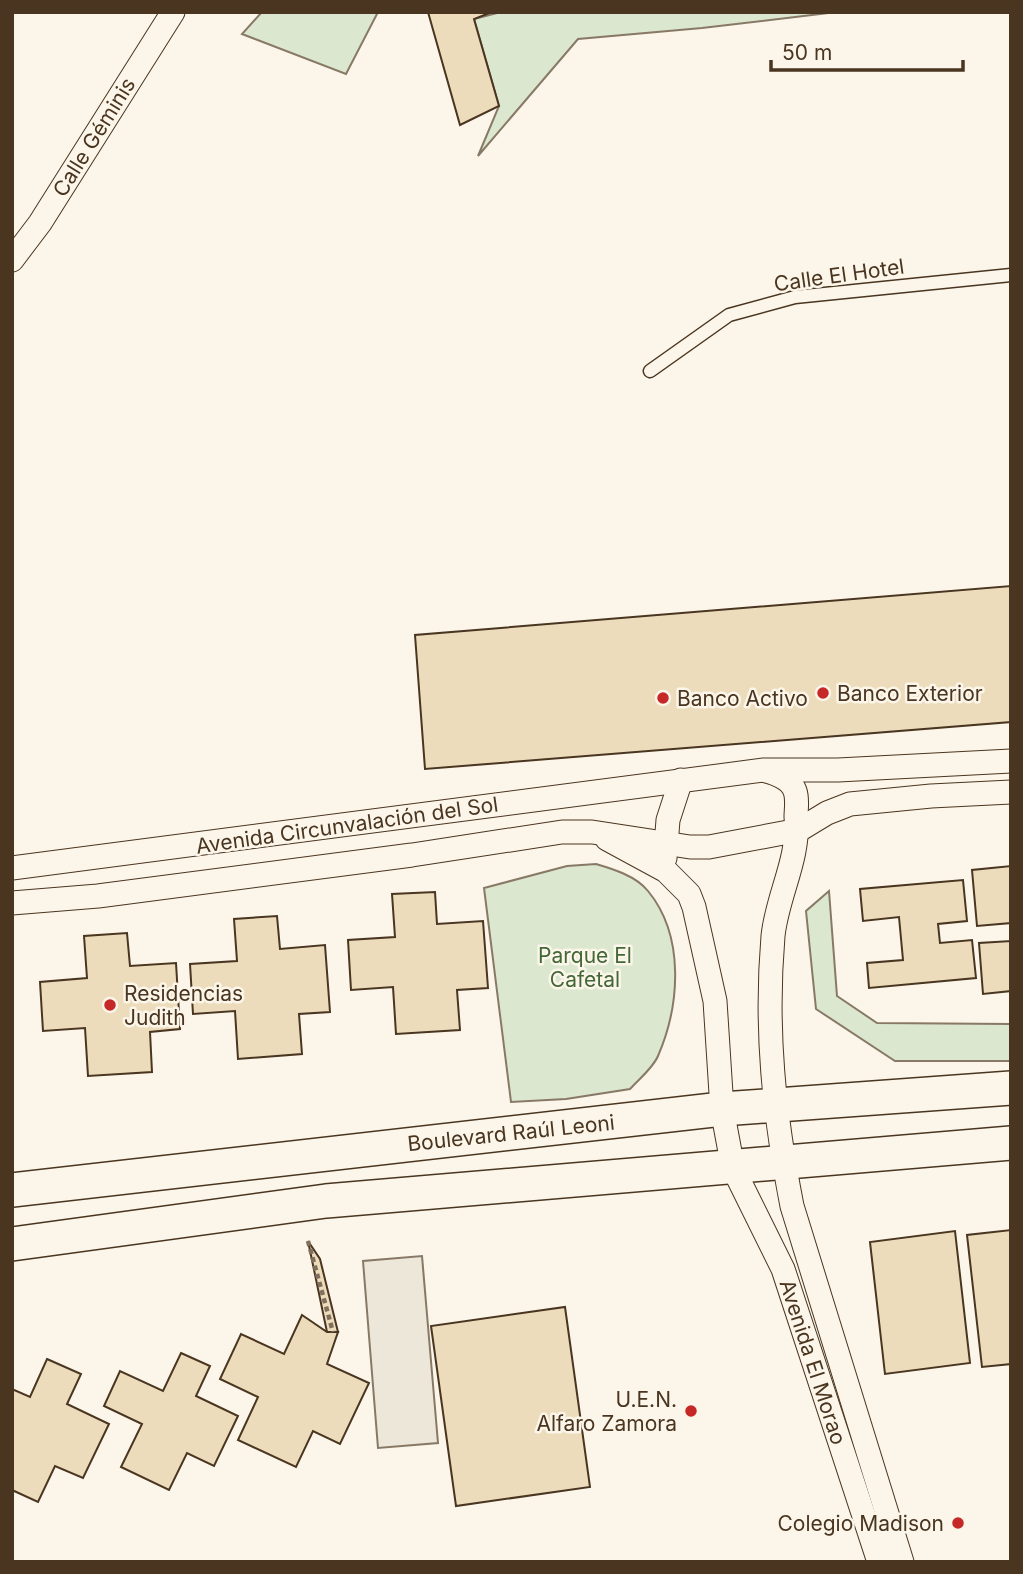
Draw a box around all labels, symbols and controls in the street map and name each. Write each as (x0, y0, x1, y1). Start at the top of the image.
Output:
scale bar (771, 28, 964, 72)
text: 50 m (782, 40, 832, 65)
street label: Calle Géminis (48, 73, 140, 201)
street label: Calle El Hotel (772, 253, 906, 297)
place label: Banco Exterior (837, 681, 983, 706)
marker: Banco Exterior (815, 685, 831, 701)
place label: Banco Activo (677, 686, 808, 711)
marker: Banco Activo (655, 690, 671, 706)
street label: Avenida Circunvalación del Sol (194, 791, 500, 859)
park label: Parque El Cafetal (538, 943, 632, 992)
place label: Residencias Judith (124, 981, 243, 1030)
marker: Residencias Judith (102, 997, 118, 1013)
street label: Boulevard Raúl Leoni (406, 1110, 616, 1156)
street label: Avenida El Morao (775, 1276, 851, 1448)
place label: U.E.N. Alfaro Zamora (536, 1387, 677, 1436)
marker: U.E.N. Alfaro Zamora (683, 1403, 699, 1419)
place label: Colegio Madison (777, 1511, 944, 1536)
marker: Colegio Madison (950, 1515, 966, 1531)

